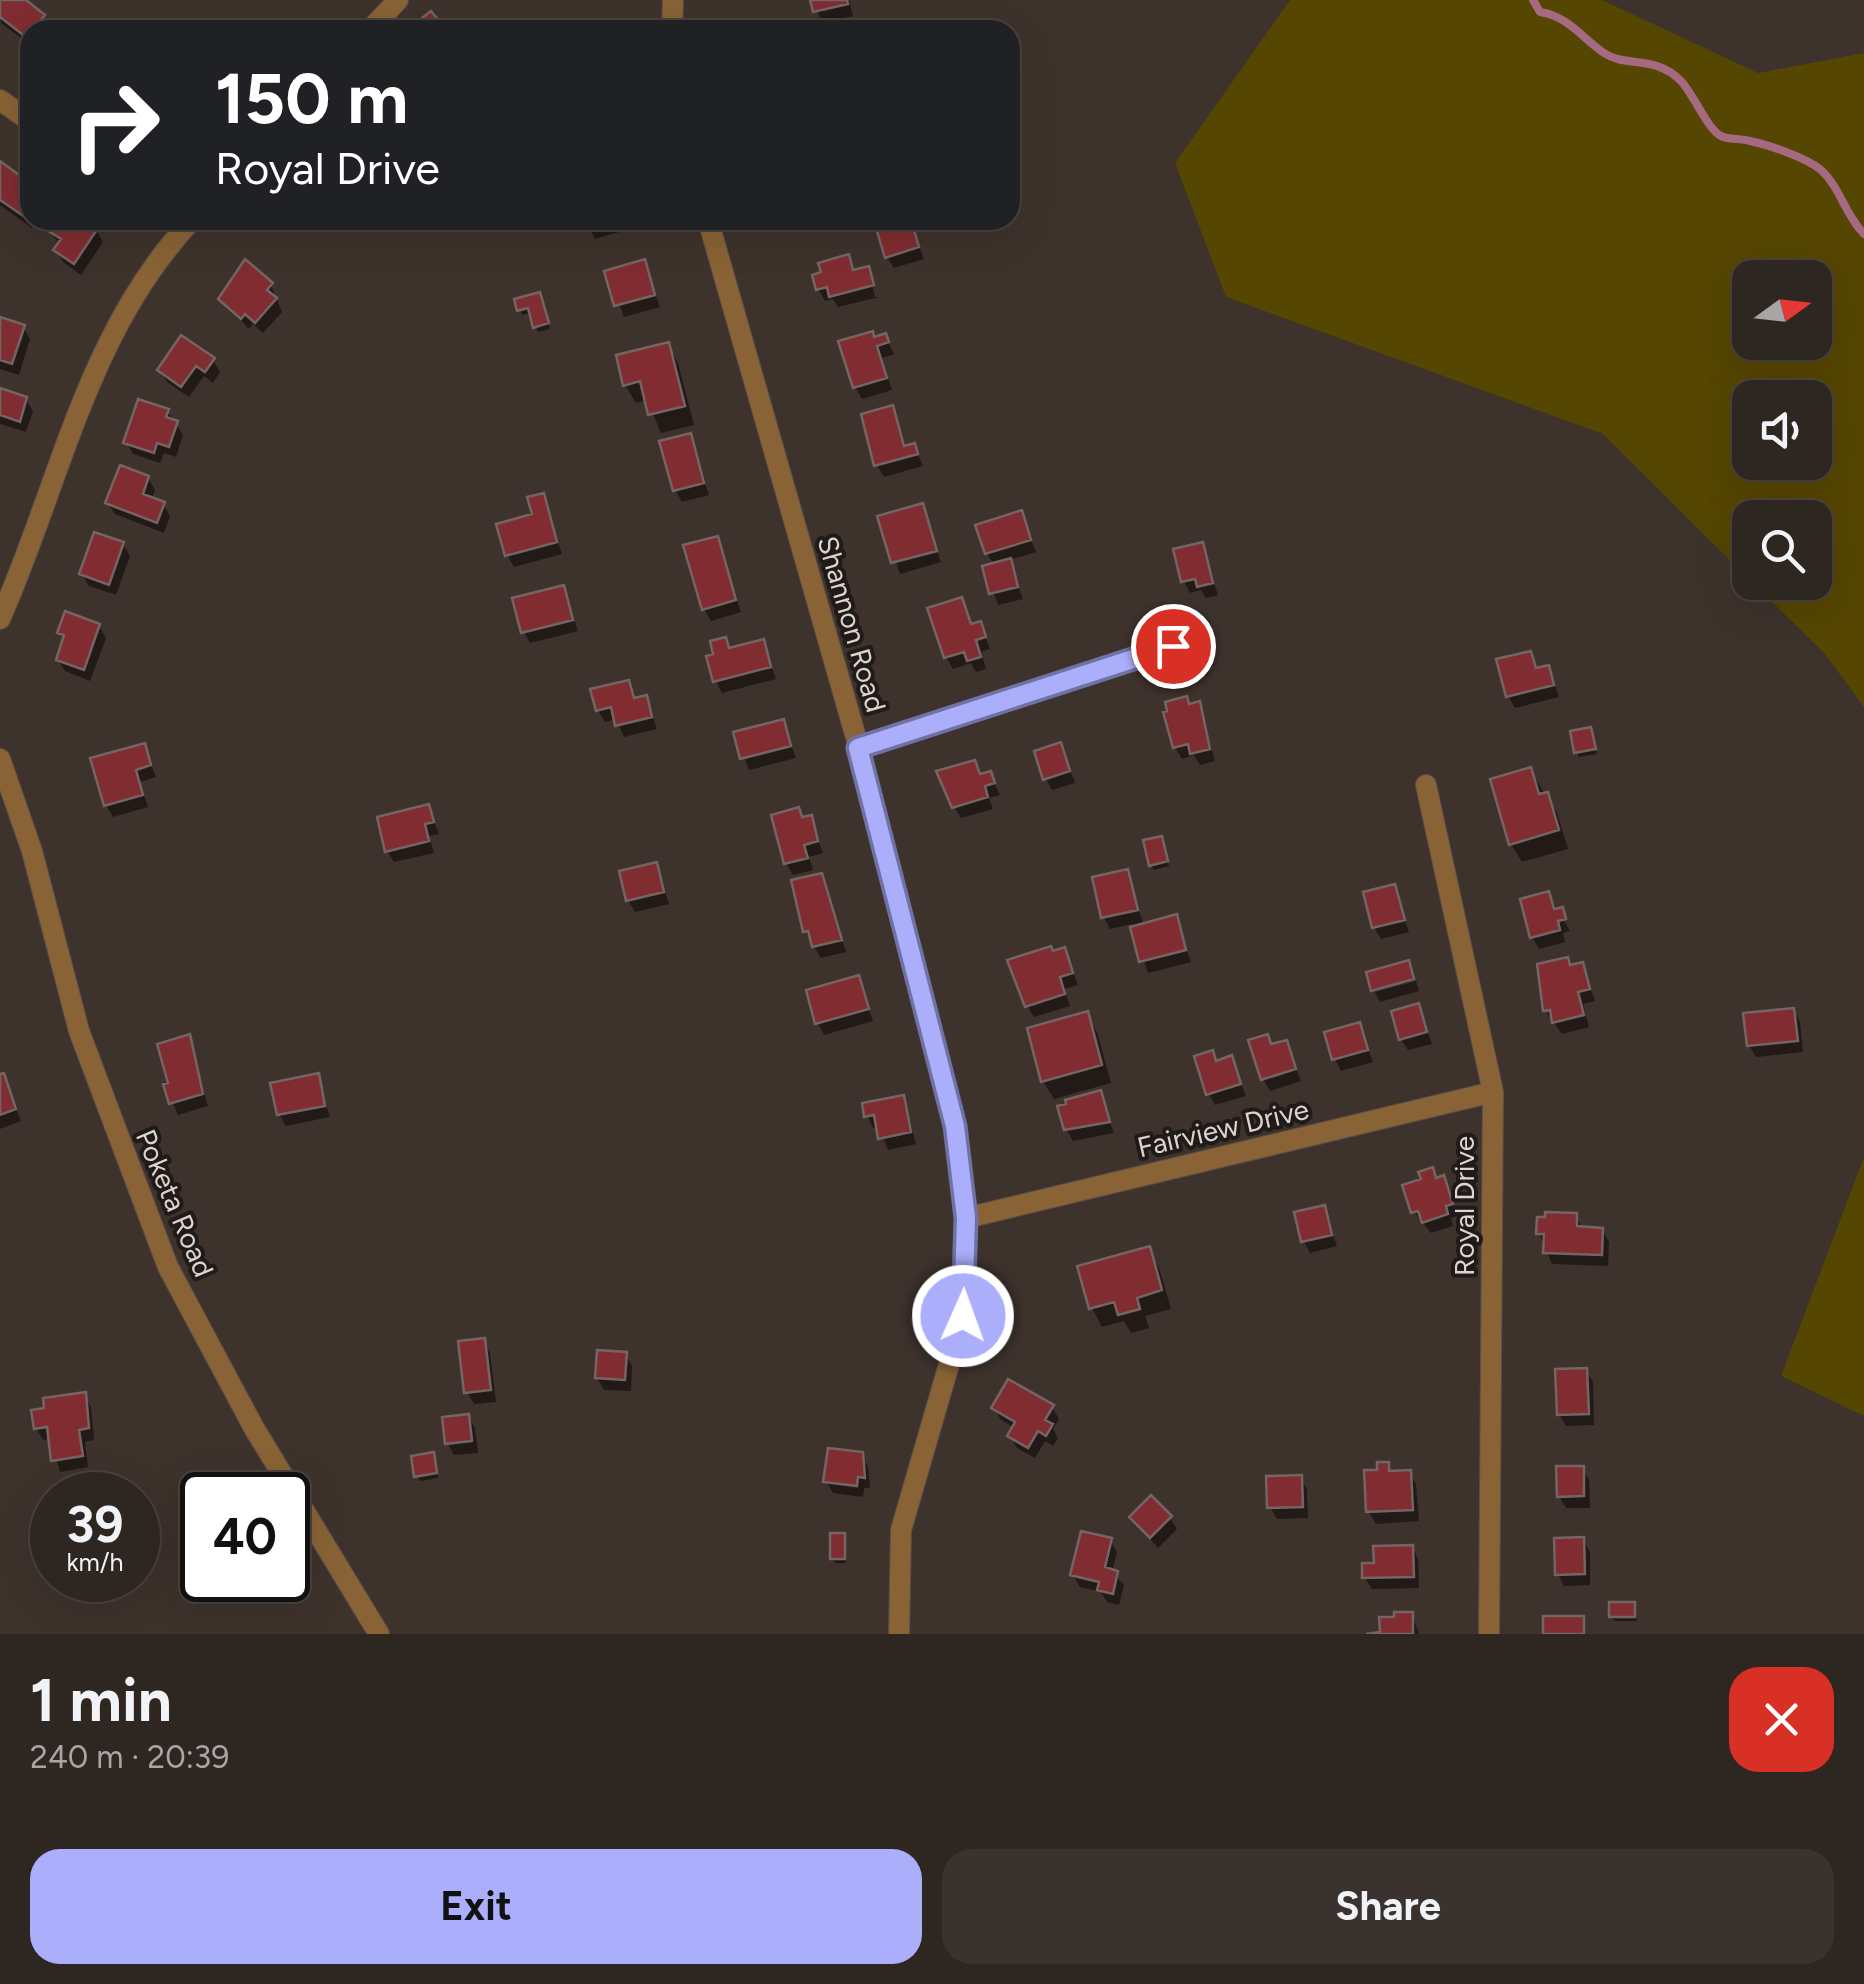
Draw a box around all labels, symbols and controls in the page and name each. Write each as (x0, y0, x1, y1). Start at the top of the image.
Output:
text: 150 m (215, 56, 408, 141)
icon: right (50, 60, 180, 190)
text: Royal Drive (215, 141, 440, 195)
north arrow (1732, 260, 1832, 360)
map controls (1732, 260, 1832, 600)
button: sound (1732, 380, 1832, 480)
button: search (1732, 500, 1832, 600)
street label: Shannon Road (811, 532, 893, 716)
pin (1131, 604, 1216, 689)
icon: arrive (1146, 619, 1201, 674)
street label: Fairview Drive (1134, 1092, 1312, 1164)
street label: Poketa Road (129, 1124, 221, 1282)
street label: Royal Drive (1447, 1136, 1481, 1276)
position arrow (911, 1264, 1015, 1368)
speed limit sign: 40 (180, 1472, 310, 1602)
text: 39 (67, 1494, 123, 1555)
text: km/h (66, 1547, 124, 1577)
text: 1 min (30, 1664, 172, 1736)
button: close (1729, 1667, 1834, 1772)
text: 240 m · 20:39 (30, 1738, 229, 1776)
button: Exit (30, 1849, 922, 1964)
button: Share (942, 1849, 1834, 1964)

